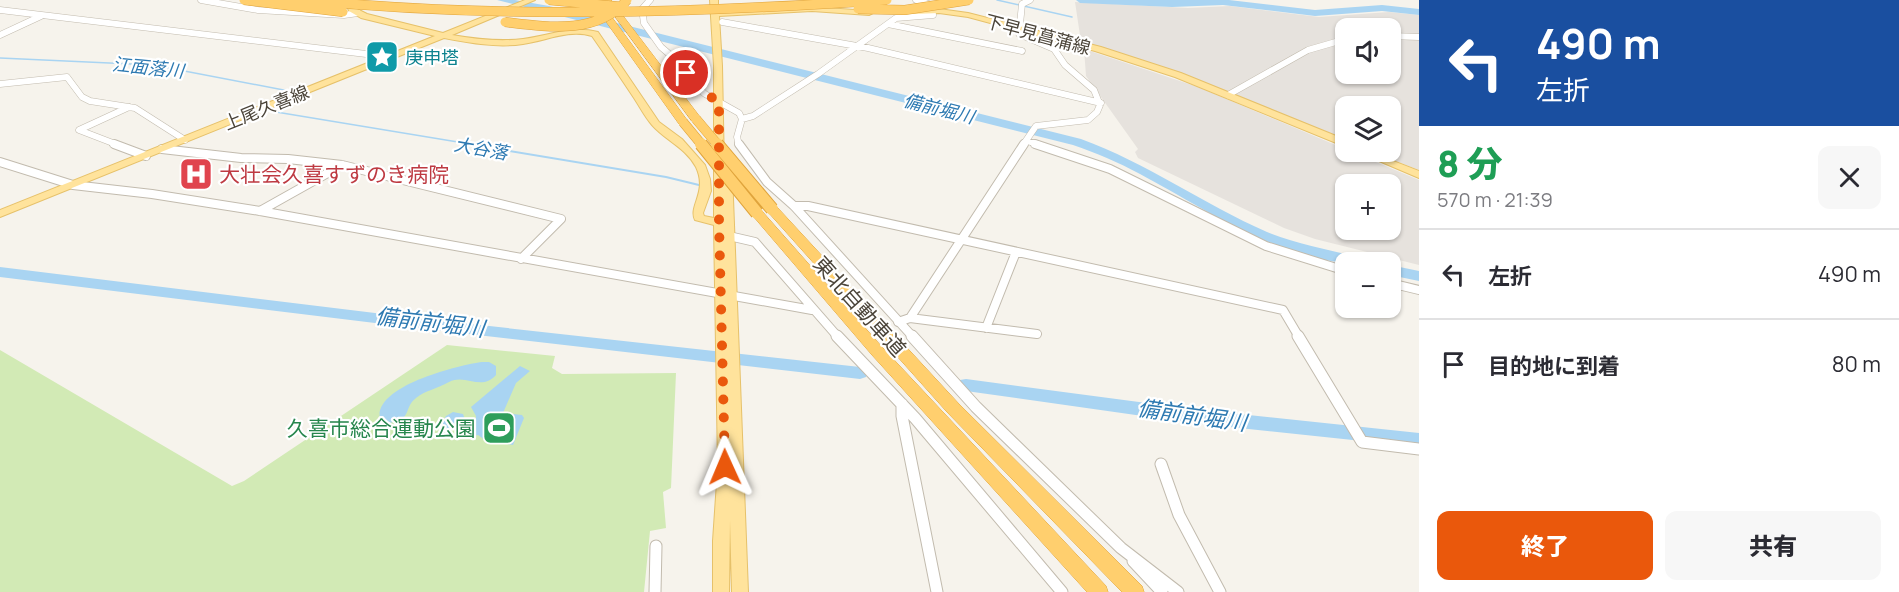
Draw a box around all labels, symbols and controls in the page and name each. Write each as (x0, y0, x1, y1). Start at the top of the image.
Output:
street label: 下早見菖蒲線 (983, 8, 1093, 60)
text: 490 m (1536, 14, 1660, 72)
map controls (1335, 18, 1401, 318)
button: sound (1335, 18, 1401, 84)
icon: left (1437, 24, 1515, 102)
place icon: 庚申塔 (364, 39, 400, 75)
place label: 庚申塔 (405, 45, 459, 69)
pin (660, 47, 711, 98)
water label: 江面落川 (111, 51, 187, 83)
icon: arrive (669, 56, 702, 89)
text: 左折 (1536, 71, 1590, 108)
street label: 上尾久喜線 (220, 79, 312, 135)
water label: 備前堀川 (901, 88, 979, 129)
button: layers (1335, 96, 1401, 162)
water label: 大谷落 (452, 131, 513, 165)
text: 8 分 (1437, 139, 1503, 188)
button: close (1818, 146, 1881, 209)
hospital icon: 大壮会久喜すずのき病院 (178, 156, 214, 192)
place label: 大壮会久喜すずのき病院 (219, 160, 449, 188)
button: + (1335, 174, 1401, 240)
text: 570 m · 21:39 (1437, 186, 1553, 213)
street label: 東北自動車道 (807, 250, 913, 362)
button: − (1335, 252, 1401, 318)
icon: left (1437, 258, 1470, 291)
text: 490 m (1818, 259, 1881, 289)
text: 左折 (1488, 261, 1532, 291)
water label: 備前前堀川 (374, 300, 488, 344)
icon: arrive (1437, 348, 1470, 381)
text: 80 m (1832, 349, 1881, 379)
text: 目的地に到着 (1488, 351, 1620, 381)
water label: 備前前堀川 (1135, 392, 1251, 438)
sports icon: 久喜市総合運動公園 (481, 410, 517, 446)
place label: 久喜市総合運動公園 (287, 414, 476, 442)
position arrow (693, 435, 757, 499)
button: 終了 (1437, 511, 1653, 580)
button: 共有 (1665, 511, 1881, 580)

